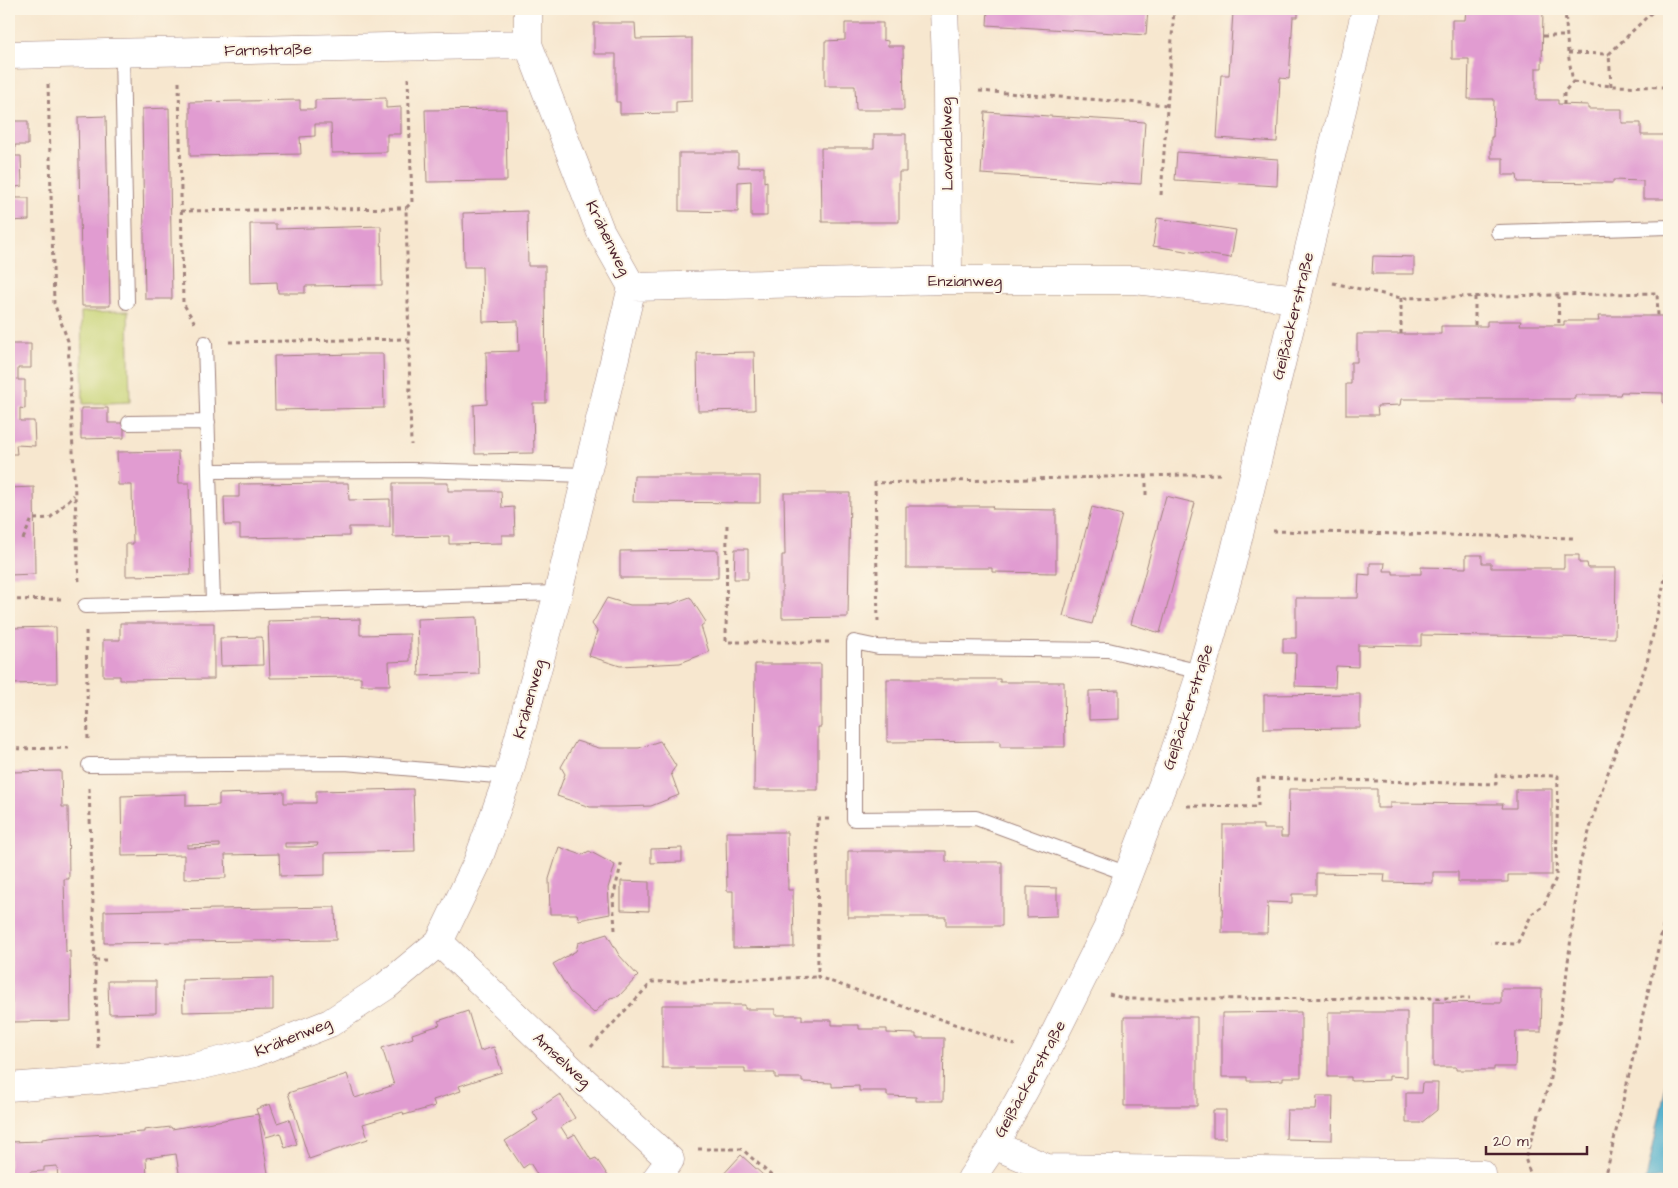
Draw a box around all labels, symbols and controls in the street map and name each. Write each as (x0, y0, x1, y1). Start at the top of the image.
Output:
street label: Farnstraße (224, 38, 312, 62)
street label: Lavendelweg (935, 97, 960, 191)
street label: Krähenweg (579, 197, 636, 280)
street label: Geißäckerstraße (1267, 250, 1320, 382)
street label: Enzianweg (928, 270, 1002, 293)
street label: Geißäckerstraße (1157, 641, 1219, 773)
street label: Krähenweg (508, 657, 551, 741)
street label: Krähenweg (251, 1012, 335, 1063)
street label: Geißäckerstraße (989, 1016, 1071, 1141)
street label: Amselweg (528, 1027, 596, 1093)
scale bar (1486, 1123, 1587, 1155)
text: 20 m (1493, 1131, 1529, 1152)

